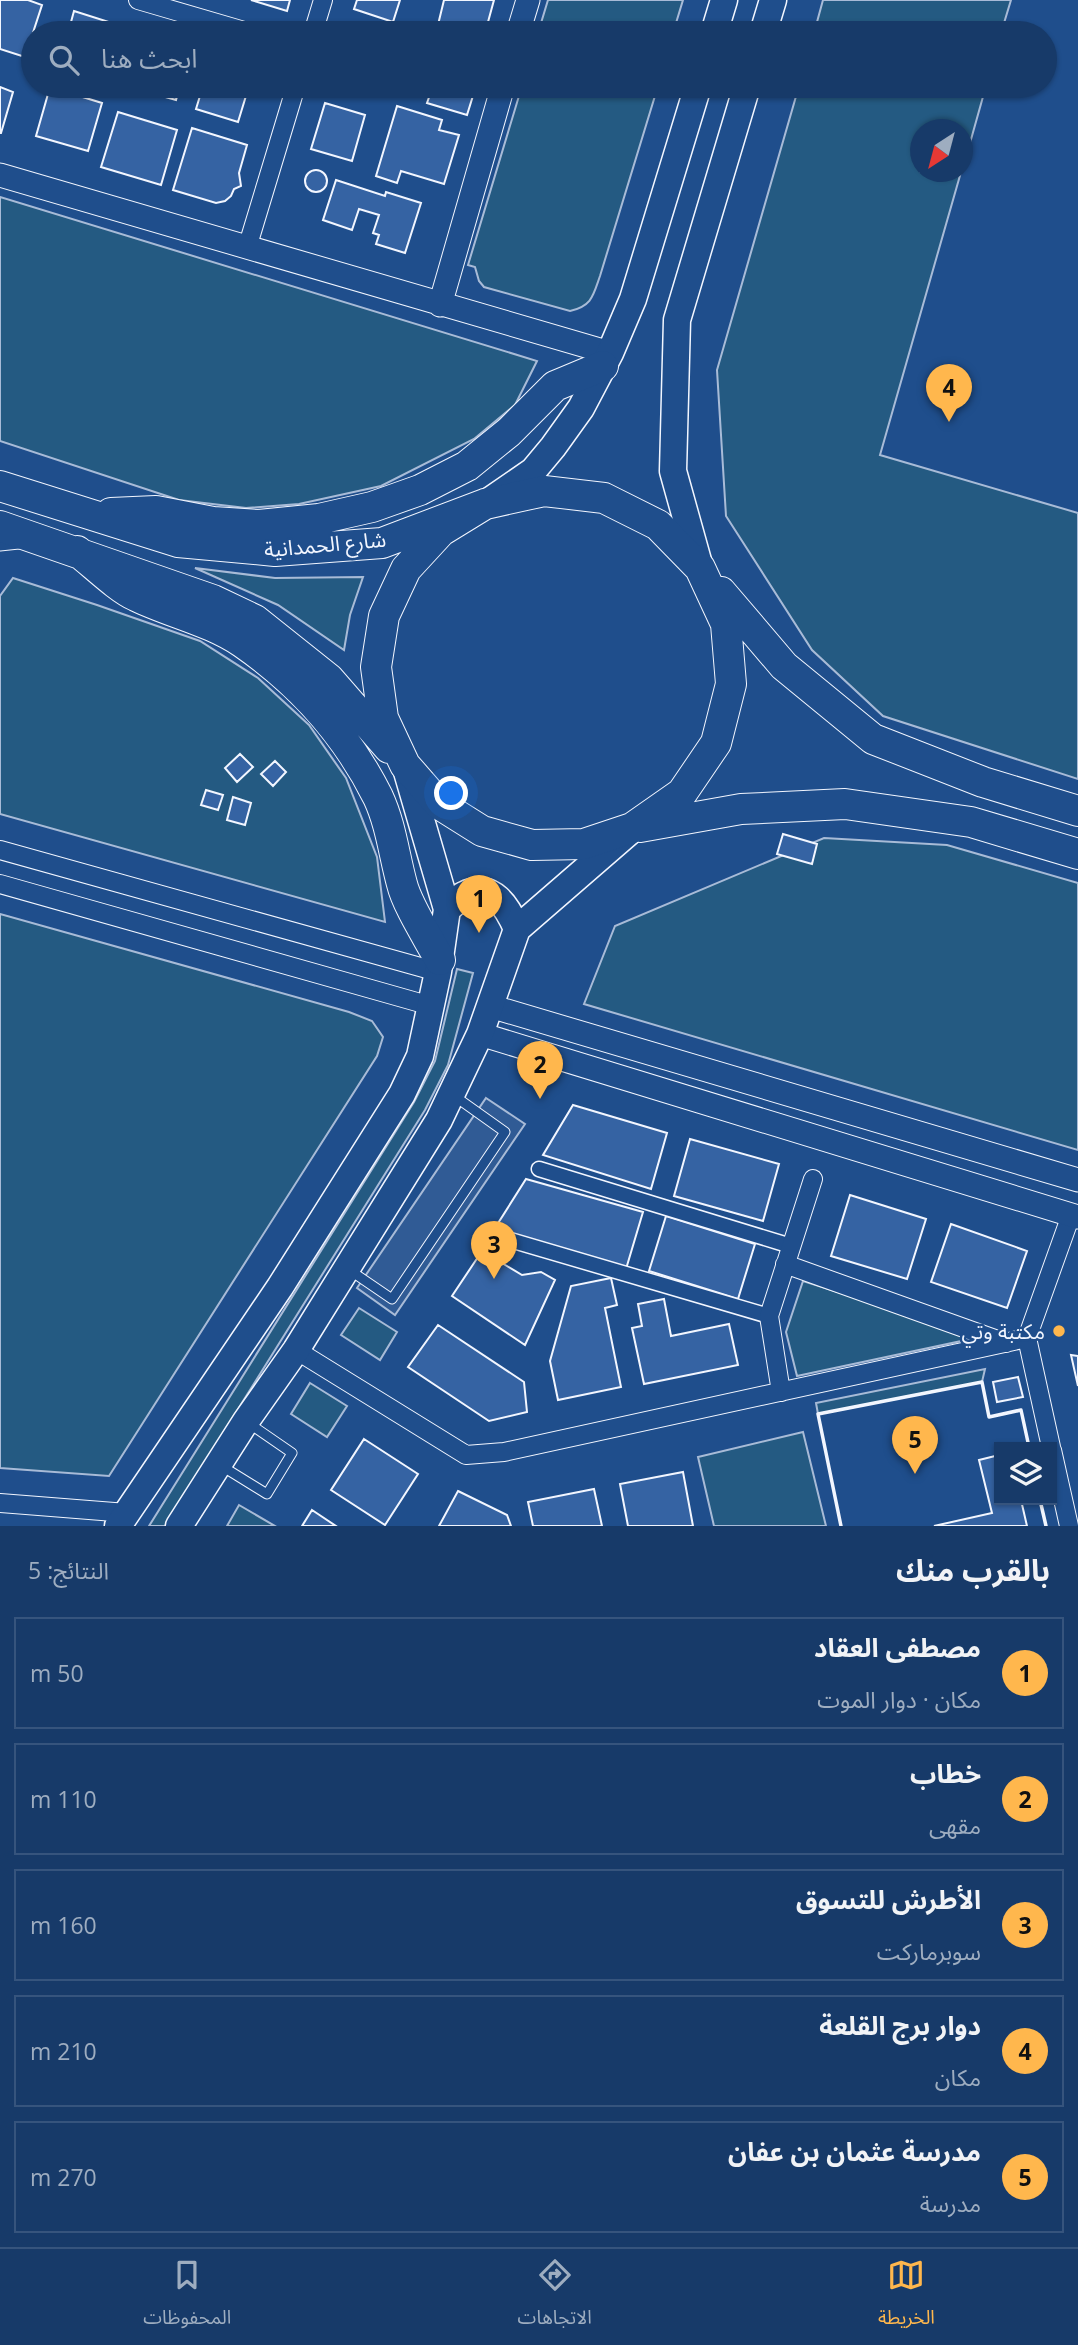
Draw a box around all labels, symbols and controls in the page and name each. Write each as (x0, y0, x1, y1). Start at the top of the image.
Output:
search box (21, 21, 1057, 98)
text: ابحث هنا (101, 40, 197, 76)
icon: search (45, 41, 83, 79)
north arrow (910, 119, 973, 182)
pin: 4 (926, 364, 972, 422)
street label: شارع الحمدانية (263, 525, 387, 565)
your location (434, 776, 468, 810)
pin: 1 (456, 875, 502, 933)
pin: 2 (517, 1041, 563, 1099)
pin: 3 (471, 1221, 517, 1279)
place label: مكتبة وتي (961, 1317, 1045, 1348)
marker: مكتبة وتي (1051, 1323, 1067, 1339)
pin: 5 (892, 1416, 938, 1474)
map controls (994, 1442, 1057, 1505)
button: layers (994, 1442, 1057, 1505)
text: بالقرب منك (896, 1549, 1050, 1590)
text: النتائج: 5 (28, 1554, 109, 1586)
text: مصطفى العقاد (814, 1629, 981, 1665)
text: 50 m (30, 1657, 84, 1689)
text: 1 (1018, 1657, 1032, 1689)
text: مكان · دوار الموت (817, 1683, 981, 1715)
text: خطاب (910, 1755, 981, 1791)
text: 110 m (30, 1783, 97, 1815)
text: 2 (1018, 1783, 1032, 1815)
text: مقهى (929, 1809, 981, 1841)
text: الأطرش للتسوق (796, 1881, 981, 1917)
text: 160 m (30, 1909, 97, 1941)
text: 3 (1018, 1909, 1032, 1941)
text: سوبرماركت (877, 1935, 981, 1967)
text: دوار برج القلعة (819, 2007, 981, 2043)
text: 210 m (30, 2035, 97, 2067)
text: 4 (1018, 2035, 1032, 2067)
text: مكان (935, 2061, 981, 2093)
text: مدرسة عثمان بن عفان (728, 2133, 981, 2169)
text: 270 m (30, 2161, 97, 2193)
text: 5 (1018, 2161, 1032, 2193)
text: مدرسة (920, 2187, 981, 2219)
tab: المحفوظات (143, 2256, 231, 2338)
tab: الاتجاهات (518, 2256, 592, 2338)
tab: الخريطة (878, 2256, 935, 2338)

